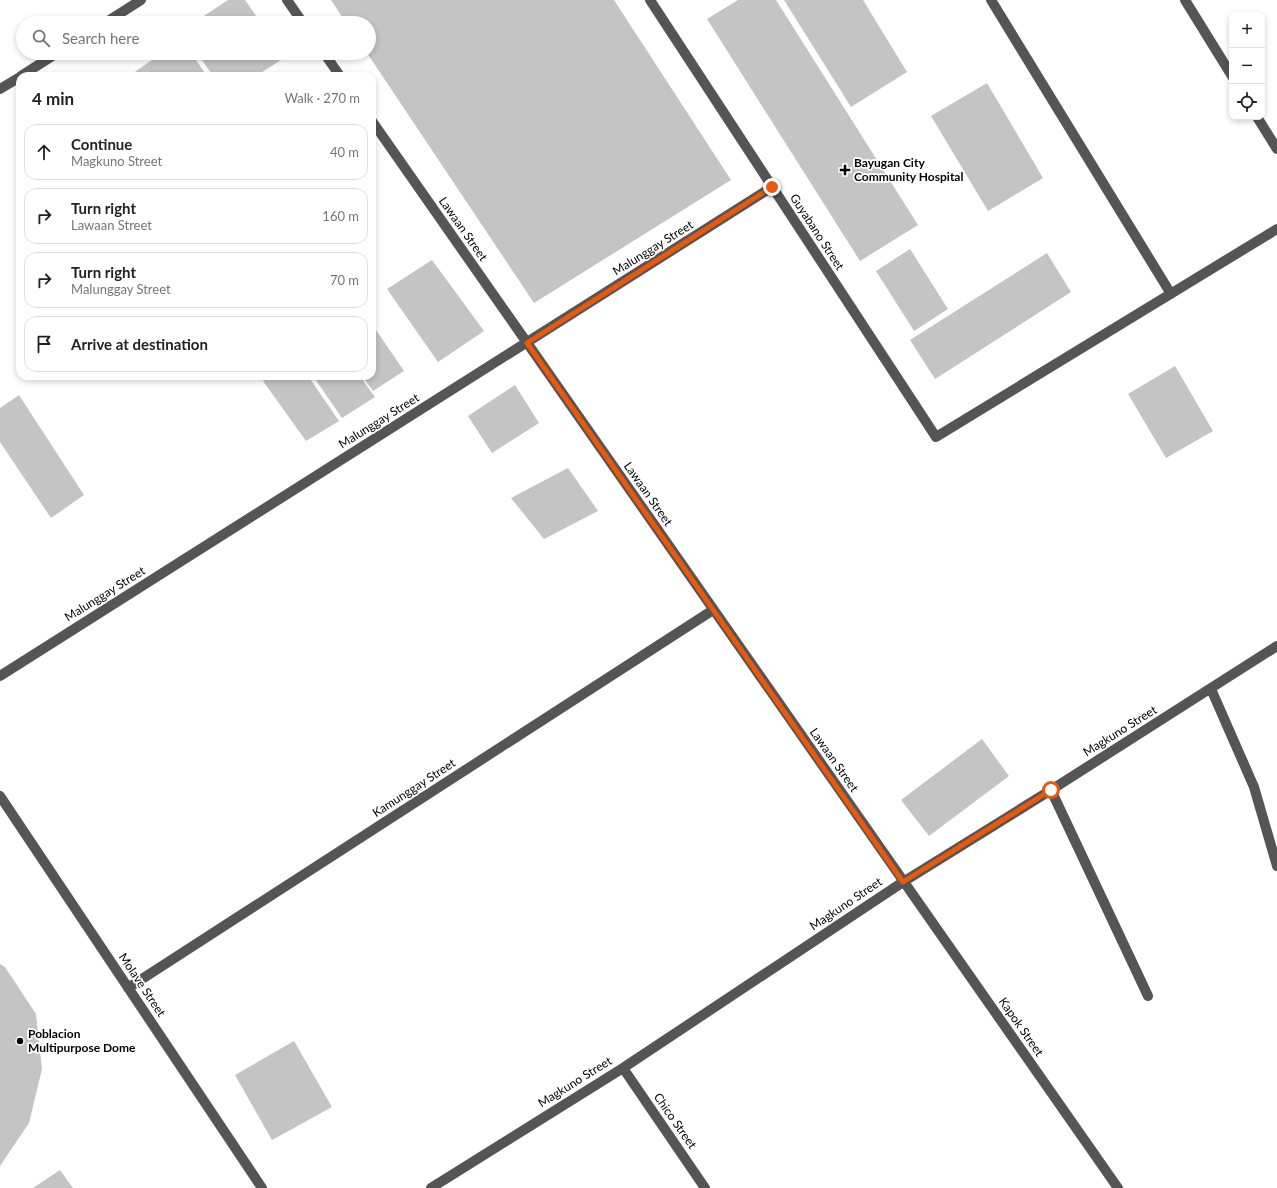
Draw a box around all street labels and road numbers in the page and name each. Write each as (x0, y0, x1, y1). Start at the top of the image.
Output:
street label: Guyabano Street (787, 191, 848, 273)
street label: Lawaan Street (436, 194, 491, 264)
street label: Malunggay Street (610, 216, 696, 278)
street label: Malunggay Street (336, 389, 422, 451)
street label: Lawaan Street (621, 459, 676, 529)
street label: Malunggay Street (62, 562, 148, 624)
street label: Magkuno Street (1080, 702, 1160, 759)
street label: Lawaan Street (807, 725, 862, 795)
street label: Kamunggay Street (369, 755, 459, 820)
street label: Magkuno Street (807, 873, 885, 933)
street label: Molave Street (116, 950, 170, 1020)
street label: Kapok Street (996, 994, 1048, 1060)
street label: Magkuno Street (535, 1053, 615, 1110)
street label: Chico Street (651, 1090, 701, 1152)

